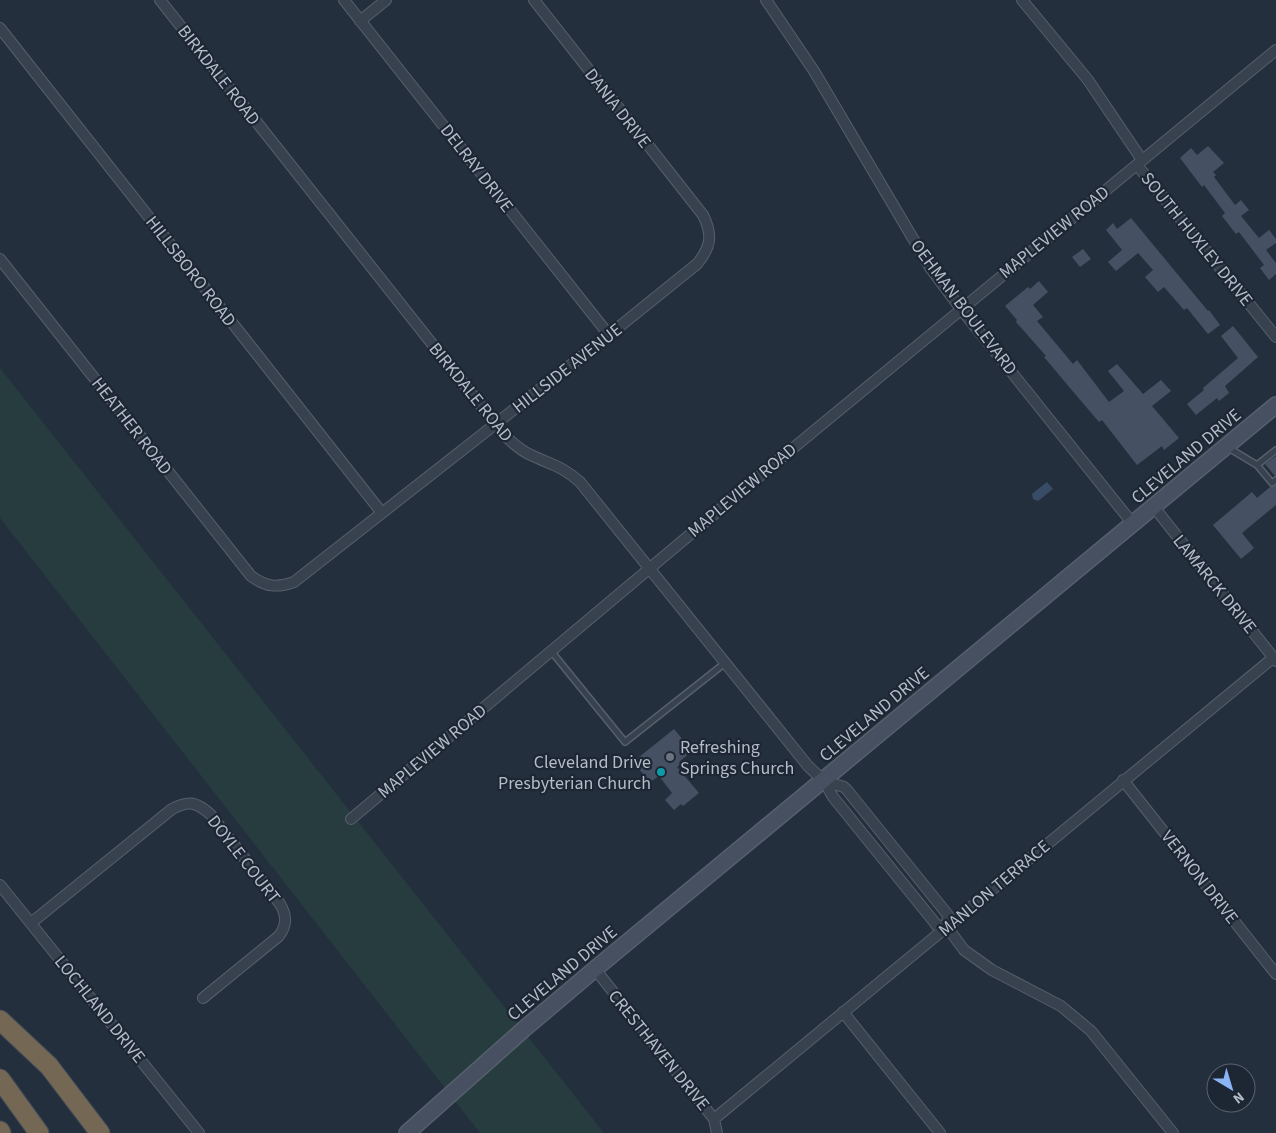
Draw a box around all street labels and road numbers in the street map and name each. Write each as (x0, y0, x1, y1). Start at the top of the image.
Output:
street label: BIRKDALE ROAD (171, 20, 266, 131)
street label: DANIA DRIVE (578, 63, 657, 154)
street label: DELRAY DRIVE (434, 119, 519, 218)
street label: SOUTH HUXLEY DRIVE (1135, 167, 1258, 312)
street label: MAPLEVIEW ROAD (994, 180, 1115, 285)
street label: HILLSBORO ROAD (139, 211, 242, 332)
street label: OEHMAN BOULEVARD (904, 234, 1023, 380)
street label: HILLSIDE AVENUE (507, 318, 627, 419)
street label: BIRKDALE ROAD (423, 337, 519, 447)
street label: HEATHER ROAD (86, 372, 178, 480)
street label: CLEVELAND DRIVE (1126, 403, 1247, 510)
street label: MAPLEVIEW ROAD (682, 437, 802, 543)
street label: LAMARCK DRIVE (1167, 530, 1262, 639)
street label: CLEVELAND DRIVE (814, 661, 935, 768)
street label: MAPLEVIEW ROAD (372, 698, 492, 804)
street label: DOYLE COURT (201, 810, 286, 909)
street label: VERNON DRIVE (1155, 825, 1244, 929)
street label: MANLON TERRACE (933, 834, 1056, 943)
street label: CLEVELAND DRIVE (502, 920, 623, 1027)
street label: LOCHLAND DRIVE (48, 950, 151, 1068)
street label: CRESTHAVEN DRIVE (602, 985, 715, 1116)

